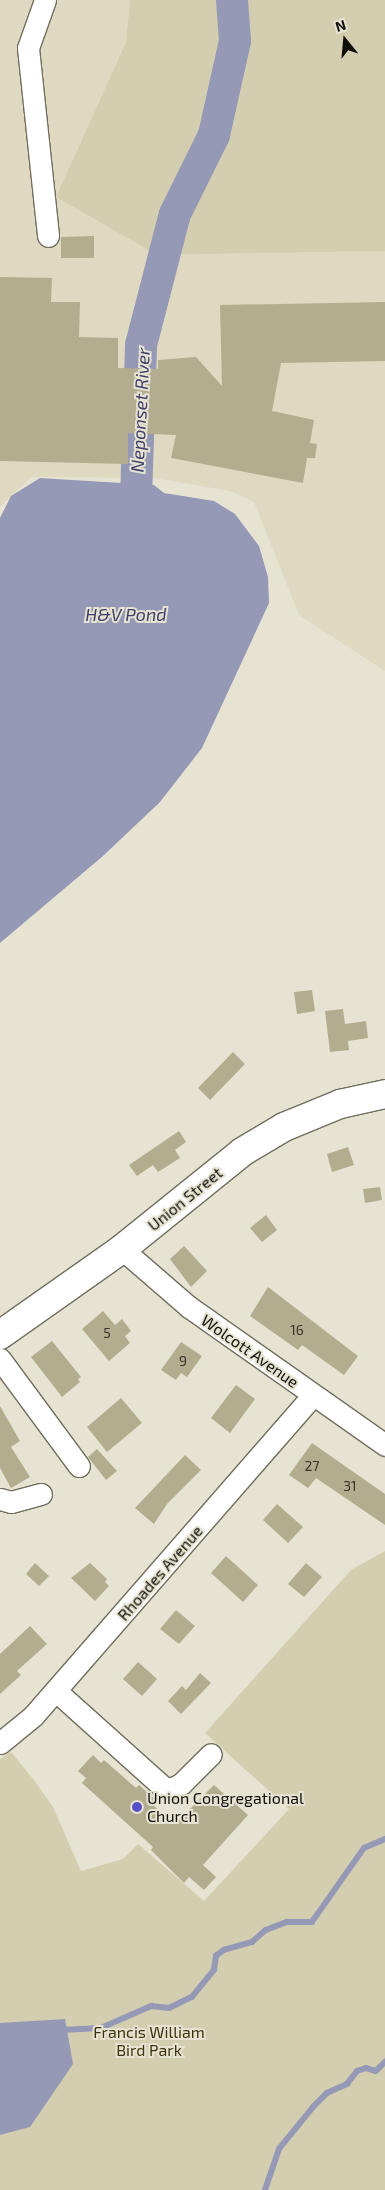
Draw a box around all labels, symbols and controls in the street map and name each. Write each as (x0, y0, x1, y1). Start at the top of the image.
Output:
north arrow (320, 15, 370, 65)
text: N (333, 16, 348, 35)
water label: Neponset River (126, 347, 154, 473)
water label: H&V Pond (85, 603, 167, 625)
street label: Union Street (144, 1163, 226, 1235)
street label: Wolcott Avenue (197, 1310, 303, 1392)
house number: 16 (290, 1322, 304, 1338)
house number: 5 (103, 1325, 111, 1341)
house number: 9 (179, 1353, 187, 1369)
house number: 27 (304, 1458, 320, 1474)
house number: 31 (343, 1478, 357, 1494)
street label: Rhoades Avenue (113, 1521, 207, 1625)
place label: Union Congregational Church (147, 1788, 304, 1826)
marker: Union Congregational Church (131, 1801, 143, 1813)
park label: Francis William Bird Park (93, 2022, 205, 2060)

